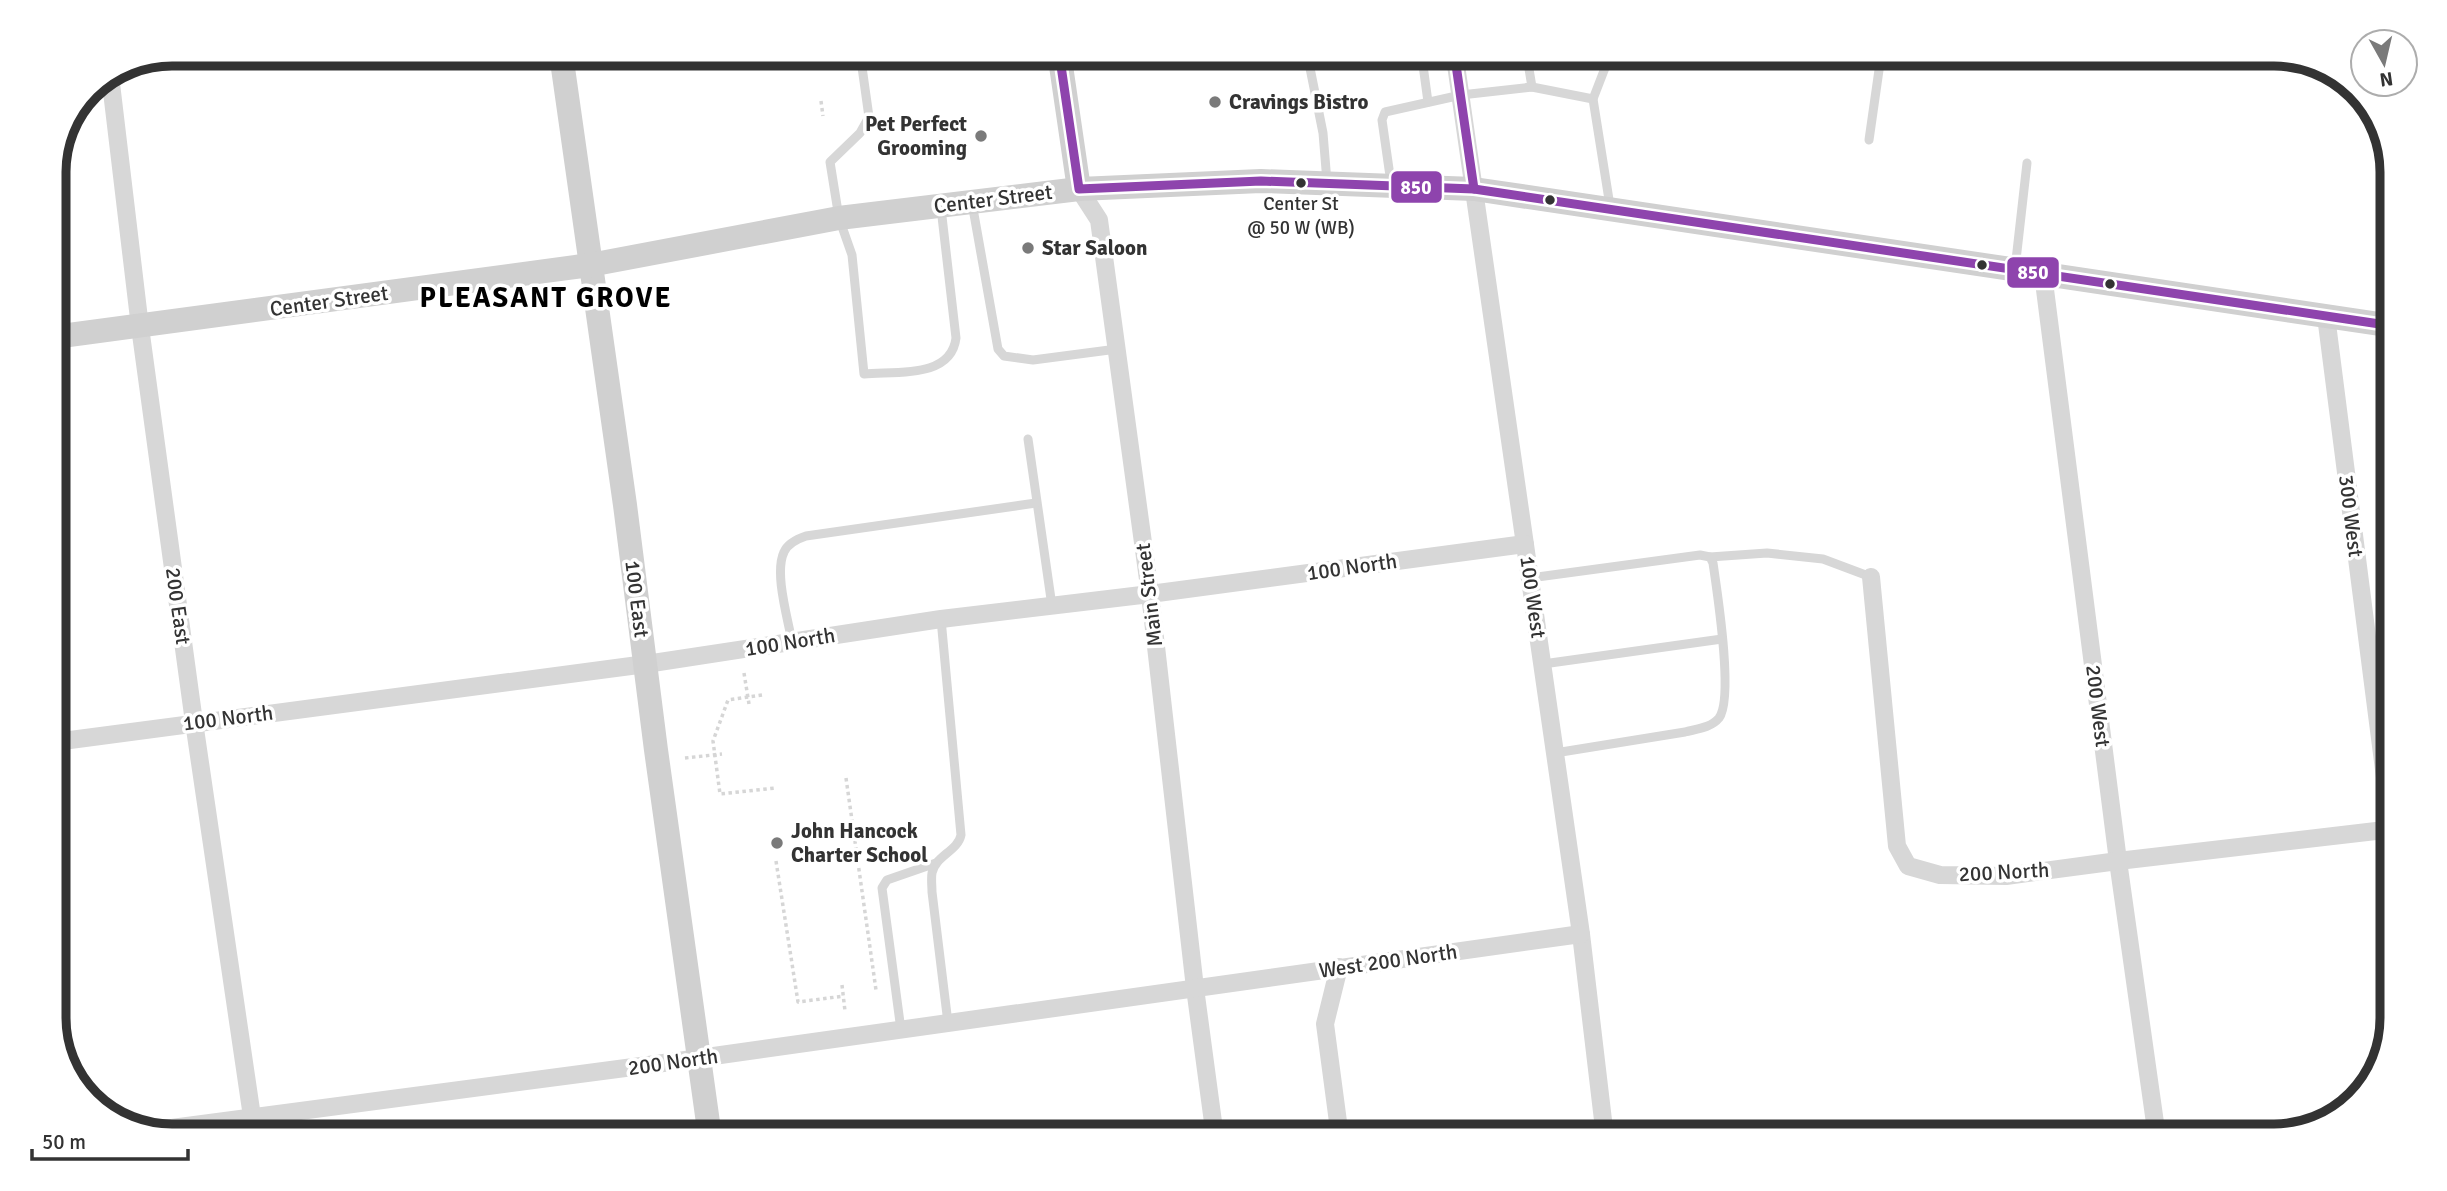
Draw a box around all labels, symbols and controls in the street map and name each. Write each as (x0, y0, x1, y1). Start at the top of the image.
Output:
north arrow (2349, 28, 2419, 98)
text: N (2378, 66, 2394, 92)
place label: Cravings Bistro (1229, 89, 1368, 115)
marker: Cravings Bistro (1207, 94, 1223, 110)
place label: Pet Perfect Grooming (865, 111, 967, 161)
marker: Pet Perfect Grooming (973, 128, 989, 144)
line badge: 850 (1390, 170, 1443, 204)
marker: Center St @ 50 W (WB) (1294, 176, 1308, 190)
text: 850 (1401, 176, 1431, 200)
street label: Center Street (932, 179, 1054, 219)
place label: Center St @ 50 W (WB) (1247, 192, 1355, 240)
unlabelled marker (1543, 193, 1557, 207)
place label: Star Saloon (1042, 235, 1148, 261)
marker: Star Saloon (1020, 240, 1036, 256)
line badge: 850 (2006, 256, 2060, 289)
unlabelled marker (1975, 258, 1989, 272)
text: 850 (2018, 261, 2048, 285)
unlabelled marker (2103, 277, 2117, 291)
street label: Center Street (268, 280, 390, 322)
district label: PLEASANT GROVE (420, 281, 672, 315)
street label: 300 West (2333, 473, 2369, 559)
street label: Main Street (1130, 542, 1168, 648)
street label: 100 North (1305, 548, 1399, 586)
street label: 100 West (1514, 554, 1552, 640)
street label: 100 East (619, 559, 655, 639)
street label: 200 East (160, 566, 196, 646)
street label: 100 North (743, 622, 837, 662)
street label: 200 West (2080, 663, 2116, 749)
street label: 100 North (181, 700, 275, 736)
place label: John Hancock Charter School (791, 818, 928, 868)
marker: John Hancock Charter School (769, 835, 785, 851)
street label: 200 North (1958, 857, 2050, 887)
street label: West 200 North (1317, 938, 1459, 984)
street label: 200 North (626, 1043, 720, 1081)
scale bar (32, 1118, 187, 1162)
text: 50 m (42, 1129, 86, 1155)

